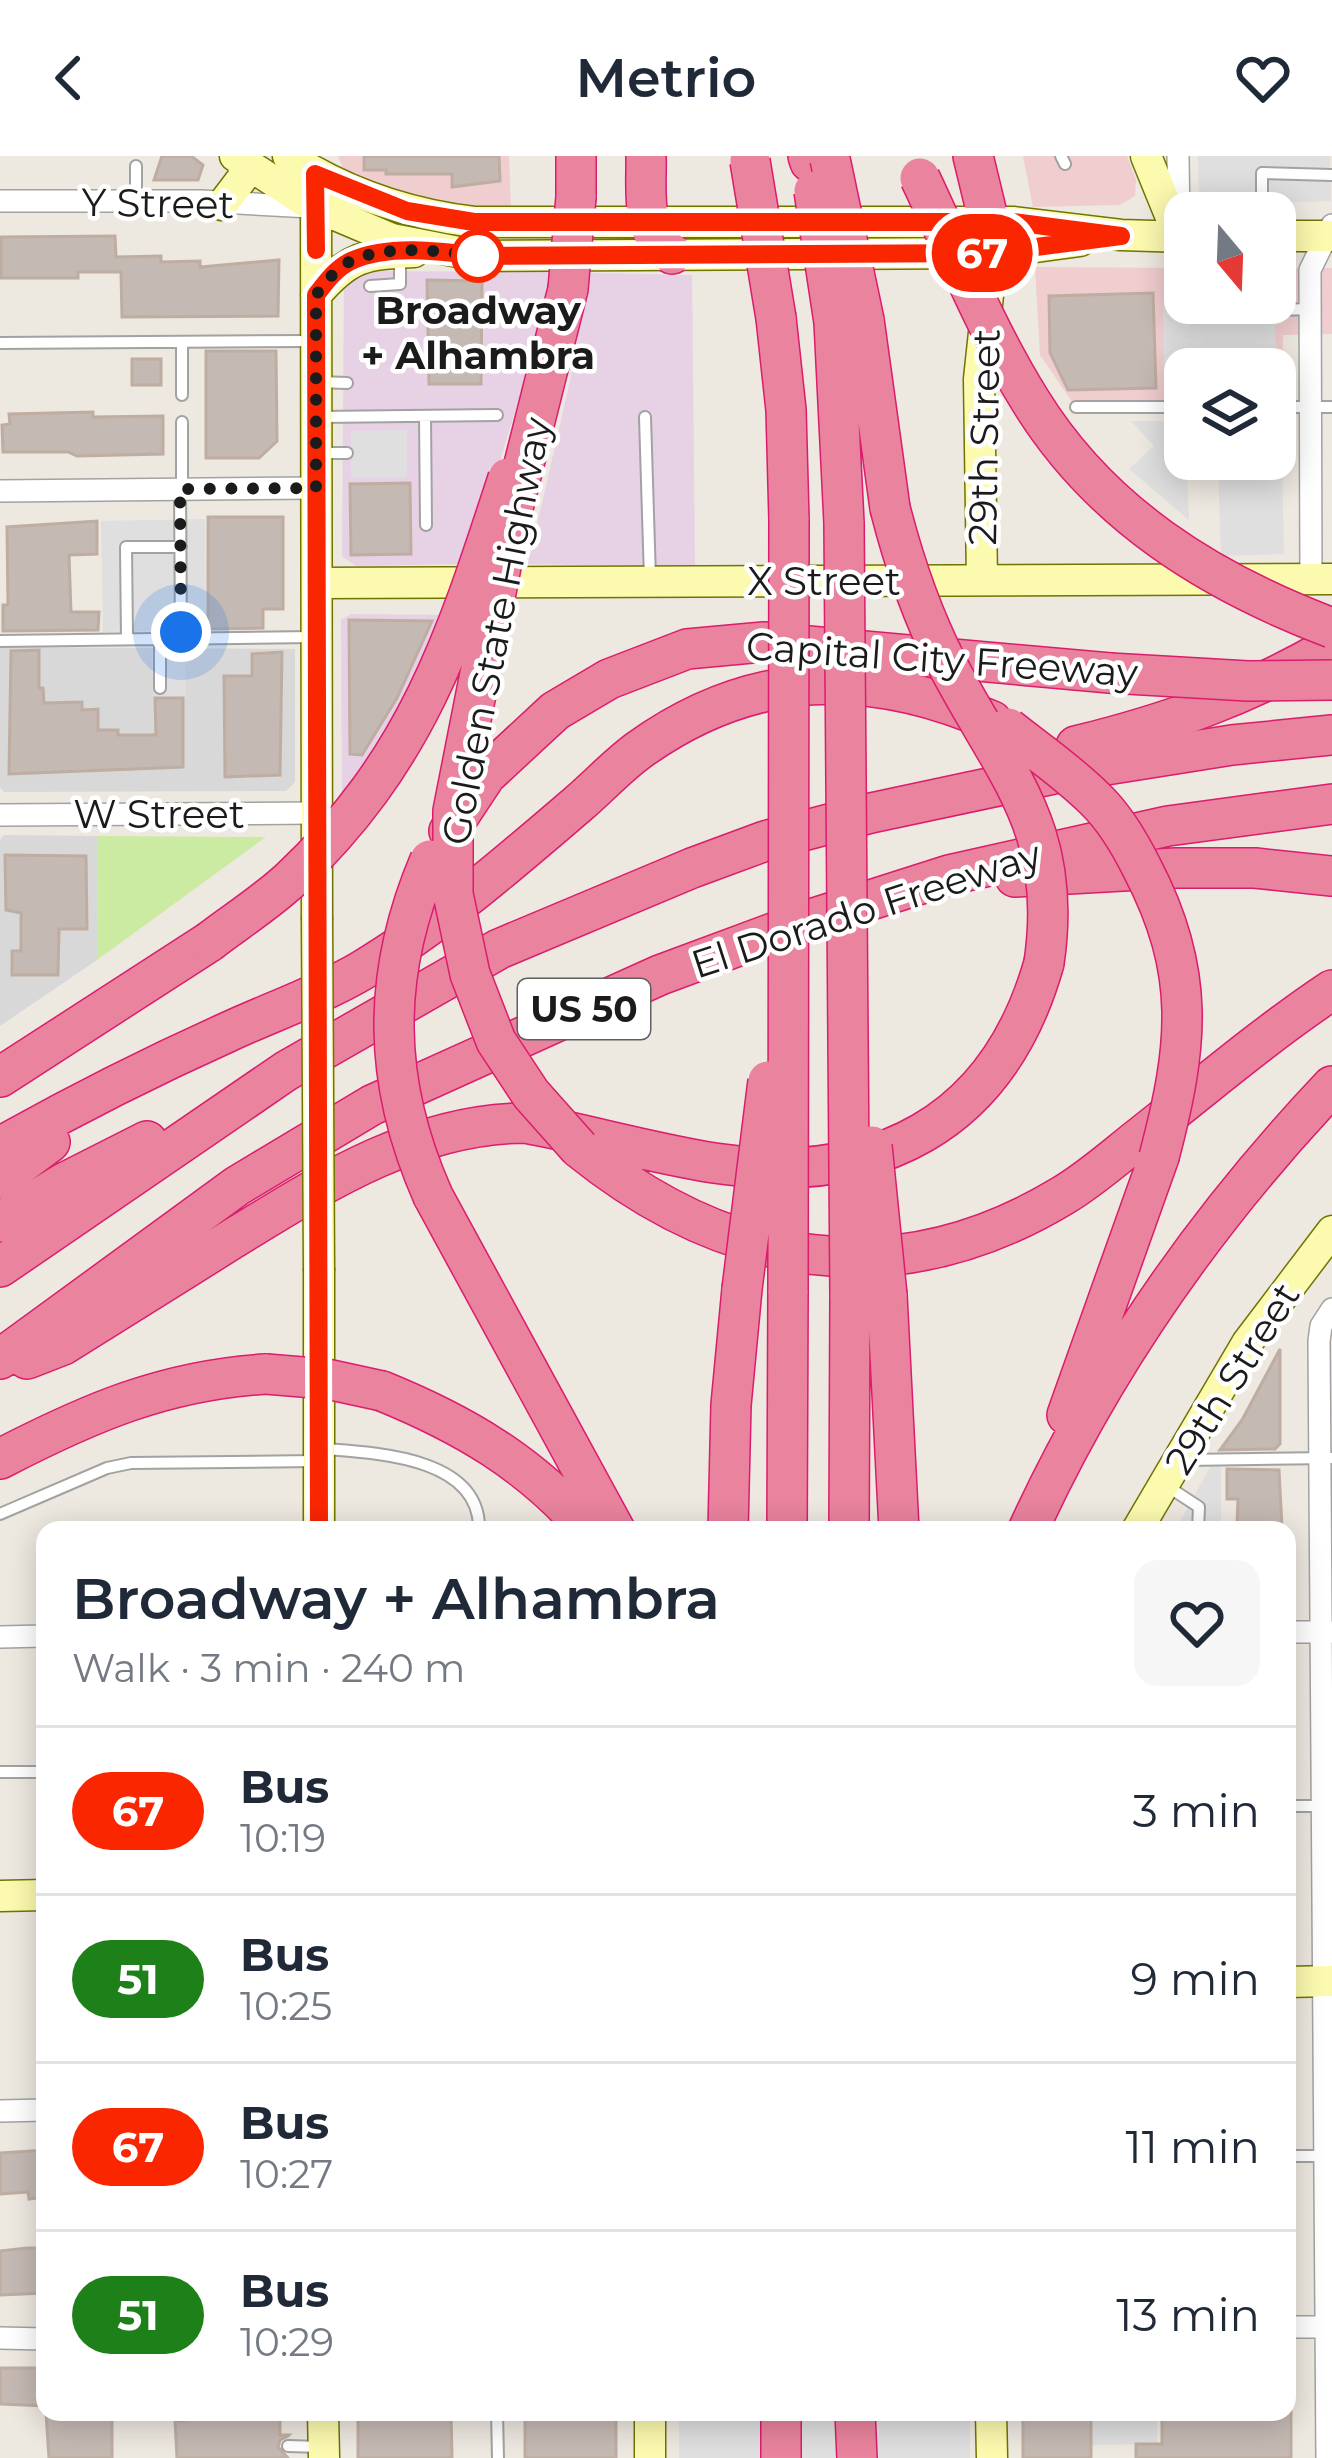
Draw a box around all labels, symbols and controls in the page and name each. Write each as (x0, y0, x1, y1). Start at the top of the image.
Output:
icon: back (36, 45, 102, 111)
text: Metrio (576, 45, 756, 111)
icon: heart (1230, 45, 1296, 111)
street label: Y Street (81, 178, 235, 228)
north arrow (1164, 192, 1296, 324)
map controls (1164, 192, 1296, 480)
line badge: 67 (928, 214, 1036, 292)
text: 67 (956, 227, 1008, 279)
marker: Broadway + Alhambra (453, 231, 503, 281)
place label: Broadway + Alhambra (361, 286, 595, 379)
street label: 29th Street (958, 328, 1010, 546)
button: layers (1164, 348, 1296, 480)
street label: Golden State Highway (431, 412, 561, 849)
street label: X Street (747, 557, 901, 605)
your location (151, 602, 211, 662)
street label: Capital City Freeway (745, 621, 1140, 697)
street label: W Street (73, 790, 245, 838)
street label: El Dorado Freeway (685, 830, 1048, 988)
road number: US 50 (518, 979, 650, 1039)
street label: 29th Street (1154, 1273, 1310, 1483)
button: heart (1134, 1560, 1260, 1686)
text: Broadway + Alhambra (72, 1564, 720, 1633)
text: Walk · 3 min · 240 m (72, 1644, 465, 1692)
text: Bus (240, 1759, 329, 1814)
text: 3 min (1133, 1783, 1260, 1838)
text: 67 (112, 1785, 164, 1837)
text: 10:19 (240, 1814, 326, 1862)
text: Bus (240, 1927, 329, 1982)
text: 9 min (1131, 1951, 1260, 2006)
text: 51 (117, 1953, 159, 2005)
text: 10:25 (240, 1982, 332, 2030)
text: Bus (240, 2095, 329, 2150)
text: 11 min (1125, 2119, 1260, 2174)
text: 67 (112, 2121, 164, 2173)
text: 10:27 (240, 2150, 333, 2198)
text: Bus (240, 2263, 329, 2318)
text: 13 min (1116, 2287, 1260, 2342)
text: 51 (117, 2289, 159, 2341)
text: 10:29 (240, 2318, 334, 2366)

